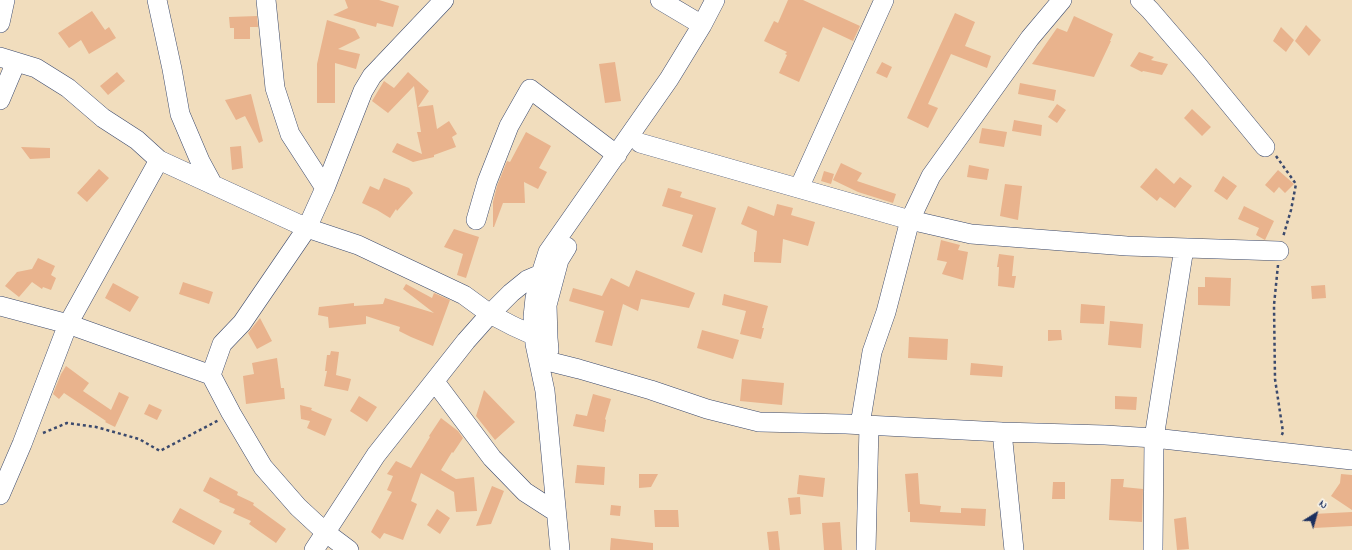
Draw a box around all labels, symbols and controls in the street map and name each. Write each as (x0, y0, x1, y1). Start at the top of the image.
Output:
north arrow (1296, 494, 1336, 534)
text: N (1315, 496, 1331, 513)

